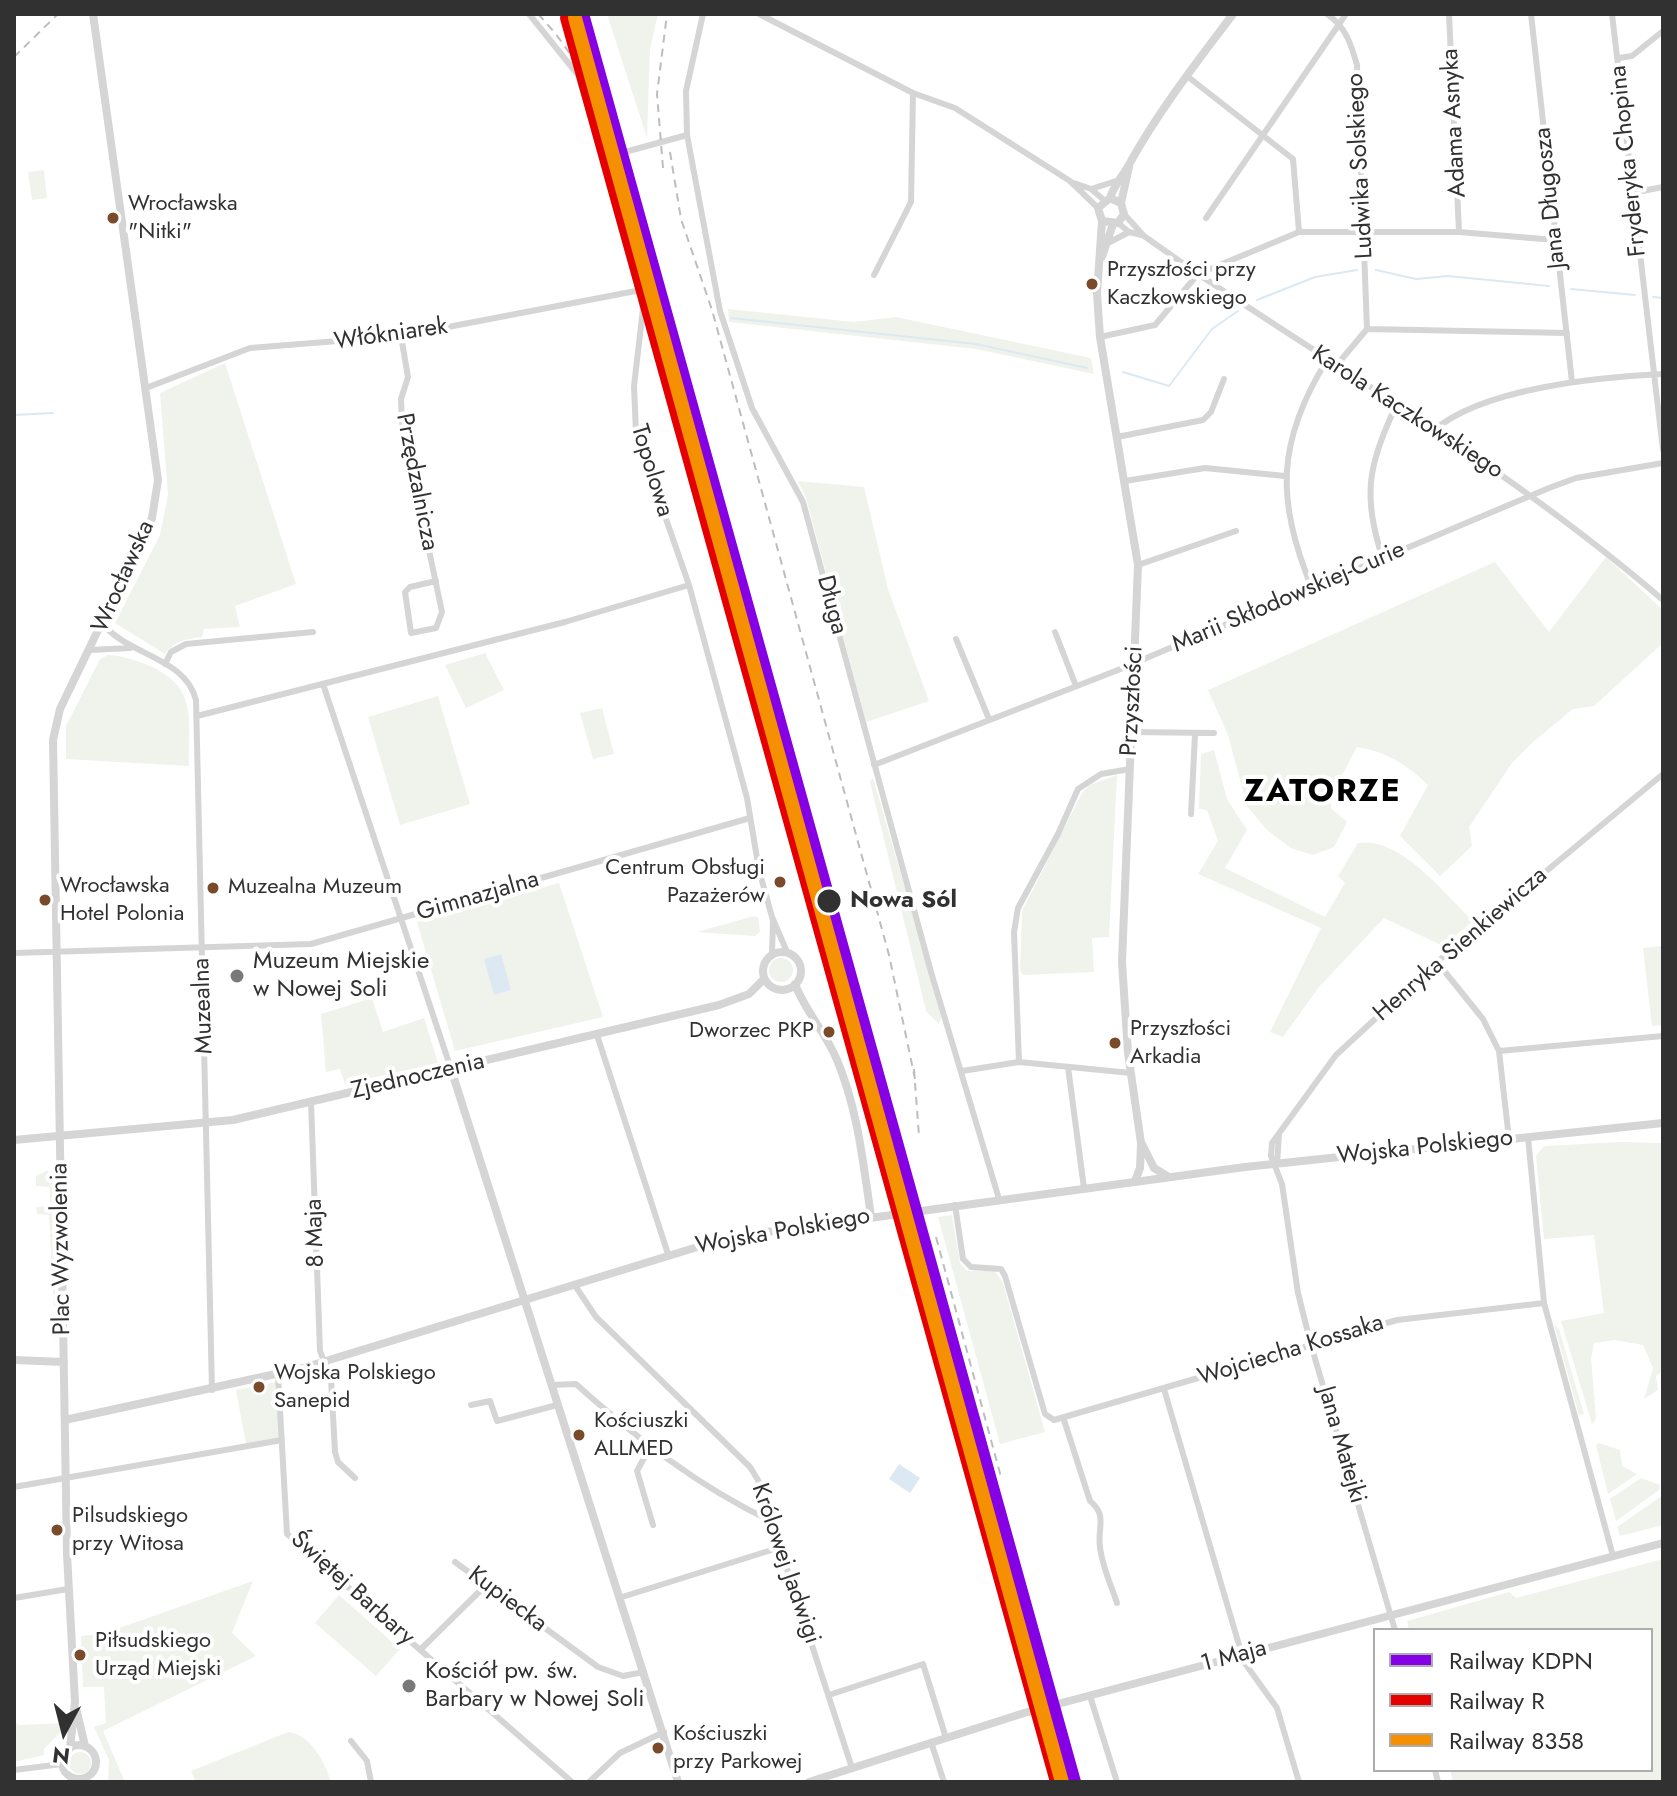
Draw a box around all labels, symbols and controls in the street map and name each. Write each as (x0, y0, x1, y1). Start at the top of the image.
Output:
street label: Adama Asnyka (1437, 48, 1473, 198)
street label: Fryderyka Chopina (1605, 64, 1653, 258)
street label: Ludwika Solskiego (1342, 72, 1380, 260)
street label: Jana Długosza (1529, 126, 1573, 270)
place label: Wrocławska "Nitki" (128, 192, 238, 244)
marker: Wrocławska "Nitki" (105, 210, 121, 226)
place label: Przyszłości przy Kaczkowskiego (1107, 258, 1256, 310)
marker: Przyszłości przy Kaczkowskiego (1084, 276, 1100, 292)
street label: Włókniarek (332, 313, 450, 357)
street label: Karola Kaczkowskiego (1306, 340, 1508, 486)
street label: Przędzalnicza (389, 411, 443, 553)
street label: Topolowa (623, 421, 679, 521)
street label: Wrocławska (87, 517, 161, 637)
street label: Marii Skłodowskiej-Curie (1168, 536, 1410, 660)
street label: Długa (809, 572, 853, 638)
street label: Przyszłości (1116, 645, 1150, 757)
district label: ZATORZE (1244, 774, 1402, 812)
place label: Centrum Obsługi Pazażerów (605, 856, 765, 908)
street label: Henryka Sienkiewicza (1368, 862, 1554, 1028)
street label: Gimnazjalna (413, 866, 543, 928)
place label: Wrocławska Hotel Polonia (60, 874, 184, 926)
marker: Centrum Obsługi Pazażerów (772, 874, 788, 890)
place label: Muzealna Muzeum (228, 875, 402, 901)
marker: Muzealna Muzeum (205, 880, 221, 896)
marker: Nowa Sól (815, 887, 843, 915)
place label: Nowa Sól (850, 887, 957, 915)
marker: Wrocławska Hotel Polonia (37, 892, 53, 908)
place label: Muzeum Miejskie w Nowej Soli (253, 948, 429, 1004)
street label: Muzealna (188, 957, 220, 1055)
marker: Muzeum Miejskie w Nowej Soli (228, 967, 246, 985)
place label: Przyszłości Arkadia (1130, 1017, 1231, 1068)
place label: Dworzec PKP (689, 1019, 814, 1045)
marker: Dworzec PKP (821, 1024, 837, 1040)
marker: Przyszłości Arkadia (1107, 1035, 1123, 1051)
street label: Zjednoczenia (349, 1048, 487, 1106)
street label: Wojska Polskiego (1336, 1124, 1514, 1172)
street label: Plac Wyzwolenia (46, 1162, 78, 1336)
street label: 8 Maja (300, 1198, 332, 1268)
street label: Wojska Polskiego (694, 1202, 872, 1262)
street label: Wojciecha Kossaka (1195, 1309, 1387, 1393)
place label: Wojska Polskiego Sanepid (274, 1361, 436, 1412)
marker: Wojska Polskiego Sanepid (251, 1379, 267, 1395)
street label: Jana Matejki (1311, 1383, 1371, 1507)
place label: Kościuszki ALLMED (594, 1409, 689, 1460)
marker: Kościuszki ALLMED (571, 1427, 587, 1443)
street label: Królowej Jadwigi (744, 1480, 826, 1648)
place label: Pilsudskiego przy Witosa (72, 1504, 188, 1556)
marker: Pilsudskiego przy Witosa (49, 1522, 65, 1538)
street label: Świętej Barbary (284, 1526, 420, 1652)
street label: Kupiecka (462, 1561, 552, 1639)
legend (1373, 1628, 1653, 1772)
place label: Piłsudskiego Urząd Miejski (95, 1629, 222, 1680)
street label: 1 Maja (1198, 1634, 1270, 1680)
text: Railway KDPN (1449, 1643, 1593, 1678)
marker: Piłsudskiego Urząd Miejski (72, 1647, 88, 1663)
place label: Kościół pw. św. Barbary w Nowej Soli (425, 1658, 645, 1714)
marker: Kościół pw. św. Barbary w Nowej Soli (400, 1677, 418, 1695)
text: Railway R (1449, 1683, 1545, 1718)
north arrow (24, 1692, 104, 1772)
place label: Kościuszki przy Parkowej (673, 1722, 802, 1774)
text: Railway 8358 (1449, 1723, 1584, 1758)
text: N (50, 1739, 72, 1773)
marker: Kościuszki przy Parkowej (650, 1740, 666, 1756)

